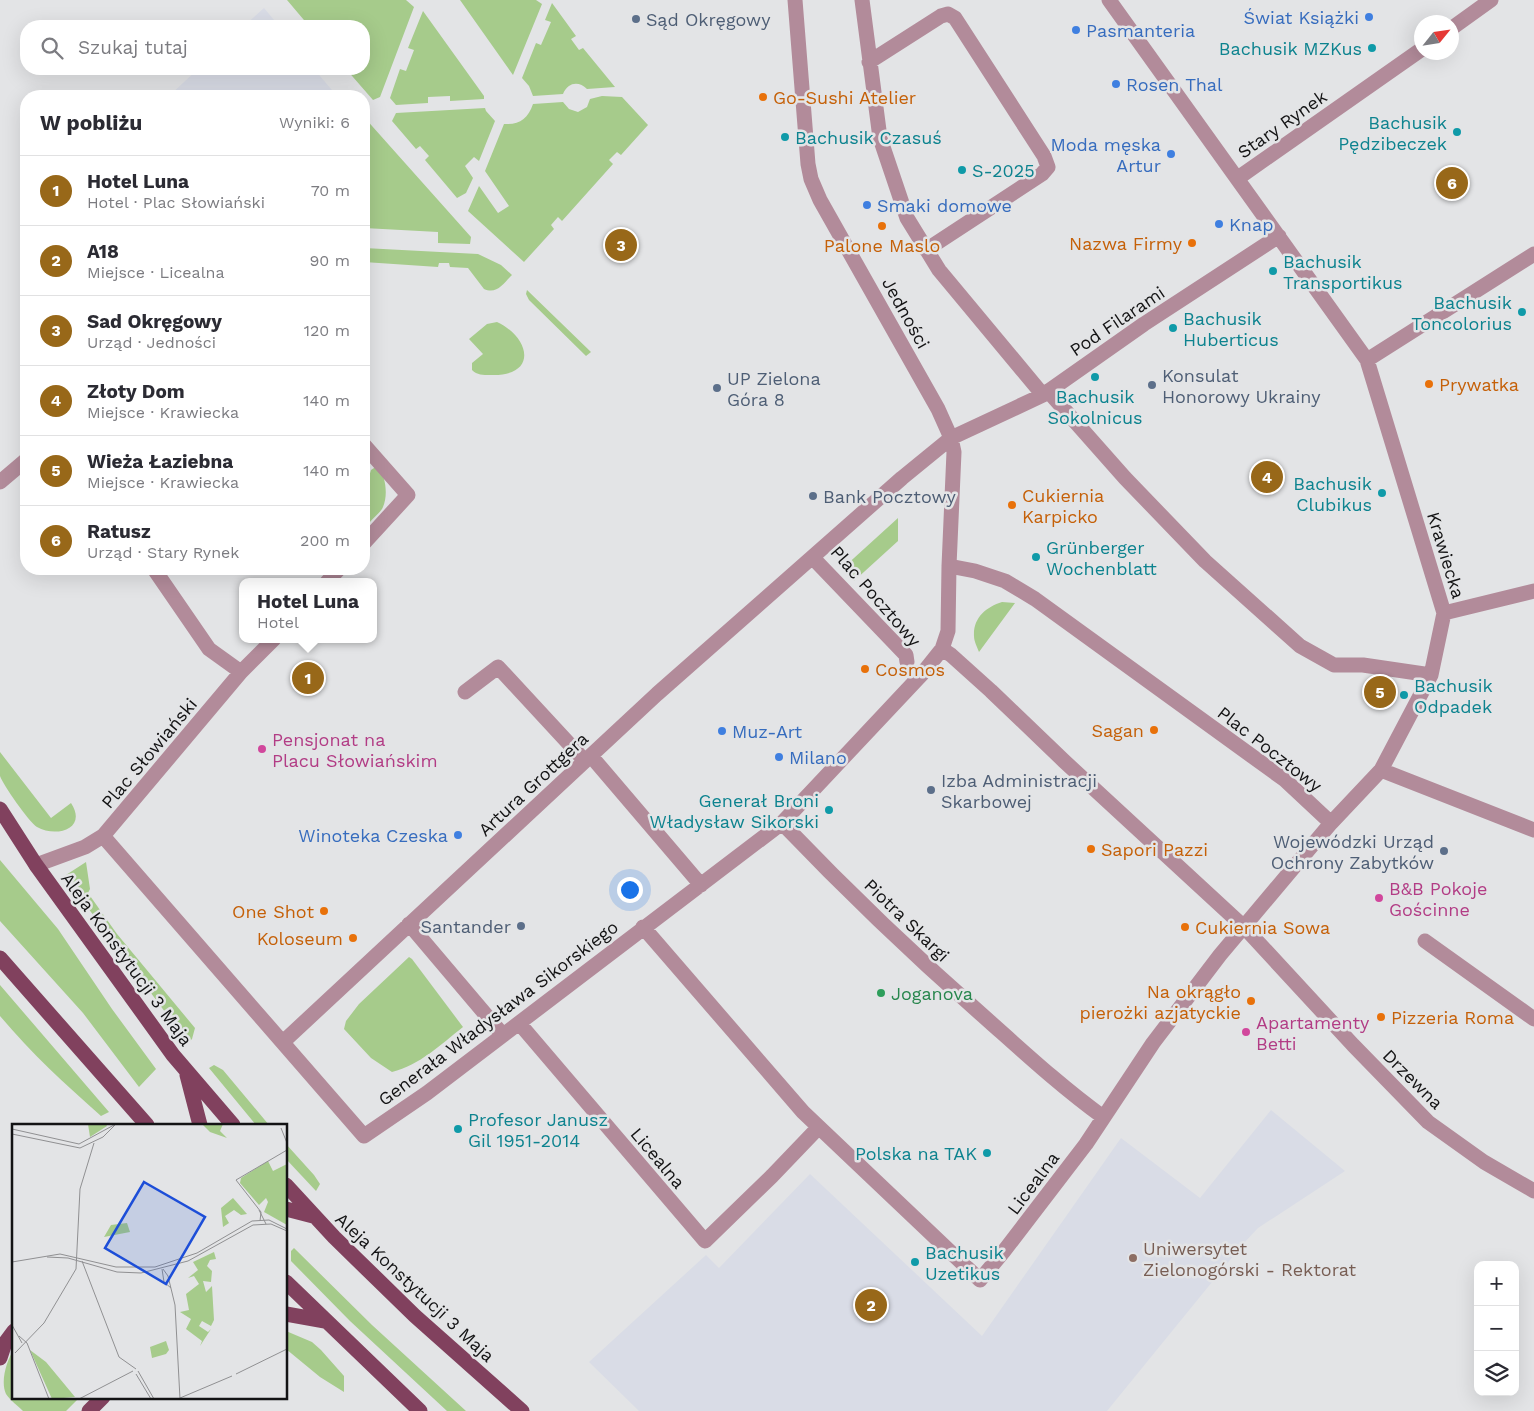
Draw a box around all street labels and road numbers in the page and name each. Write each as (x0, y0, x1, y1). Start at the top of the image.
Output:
street label: Stary Rynek (1233, 86, 1331, 162)
street label: Jedności (878, 274, 934, 352)
street label: Pod Filarami (1066, 282, 1168, 360)
street label: Krawiecka (1423, 509, 1469, 601)
street label: Plac Pocztowy (827, 541, 926, 651)
street label: Plac Słowiański (97, 694, 201, 812)
street label: Plac Pocztowy (1214, 702, 1327, 797)
street label: Artura Grottgera (474, 728, 592, 840)
street label: Aleja Konstytucji 3 Maja (57, 868, 197, 1050)
street label: Piotra Skargi (860, 874, 954, 966)
street label: Generała Władysława Sikorskiego (374, 916, 622, 1110)
street label: Drzewna (1379, 1045, 1447, 1113)
street label: Licealna (626, 1123, 690, 1193)
street label: Licealna (1003, 1148, 1063, 1218)
street label: Aleja Konstytucji 3 Maja (331, 1208, 499, 1366)

